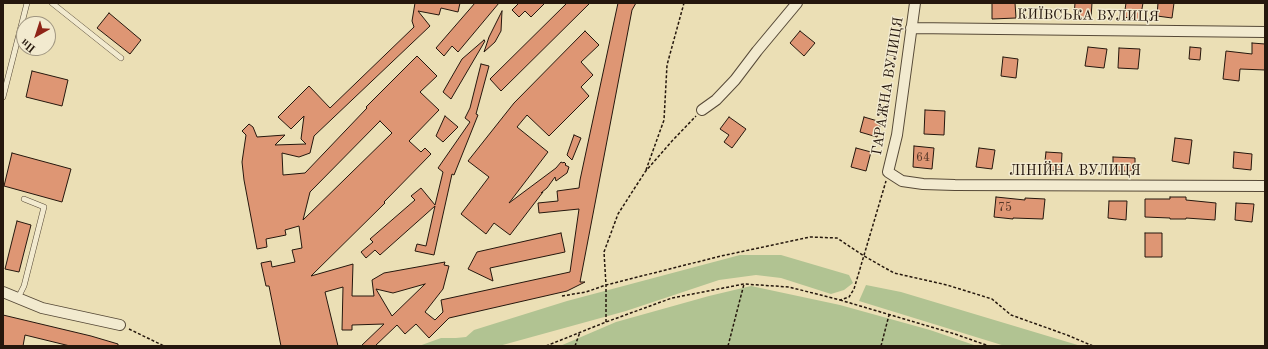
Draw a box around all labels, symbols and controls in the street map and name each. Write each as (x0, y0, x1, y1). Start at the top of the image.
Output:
street label: КИЇВСЬКА ВУЛИЦЯ (1017, 6, 1159, 26)
north arrow (16, 16, 56, 56)
street label: ГАРАЖНА ВУЛИЦЯ (869, 16, 907, 156)
text: Пн (19, 36, 38, 54)
house number: 64 (916, 151, 930, 165)
street label: ЛІНІЙНА ВУЛИЦЯ (1009, 163, 1141, 179)
house number: 75 (998, 201, 1012, 215)

